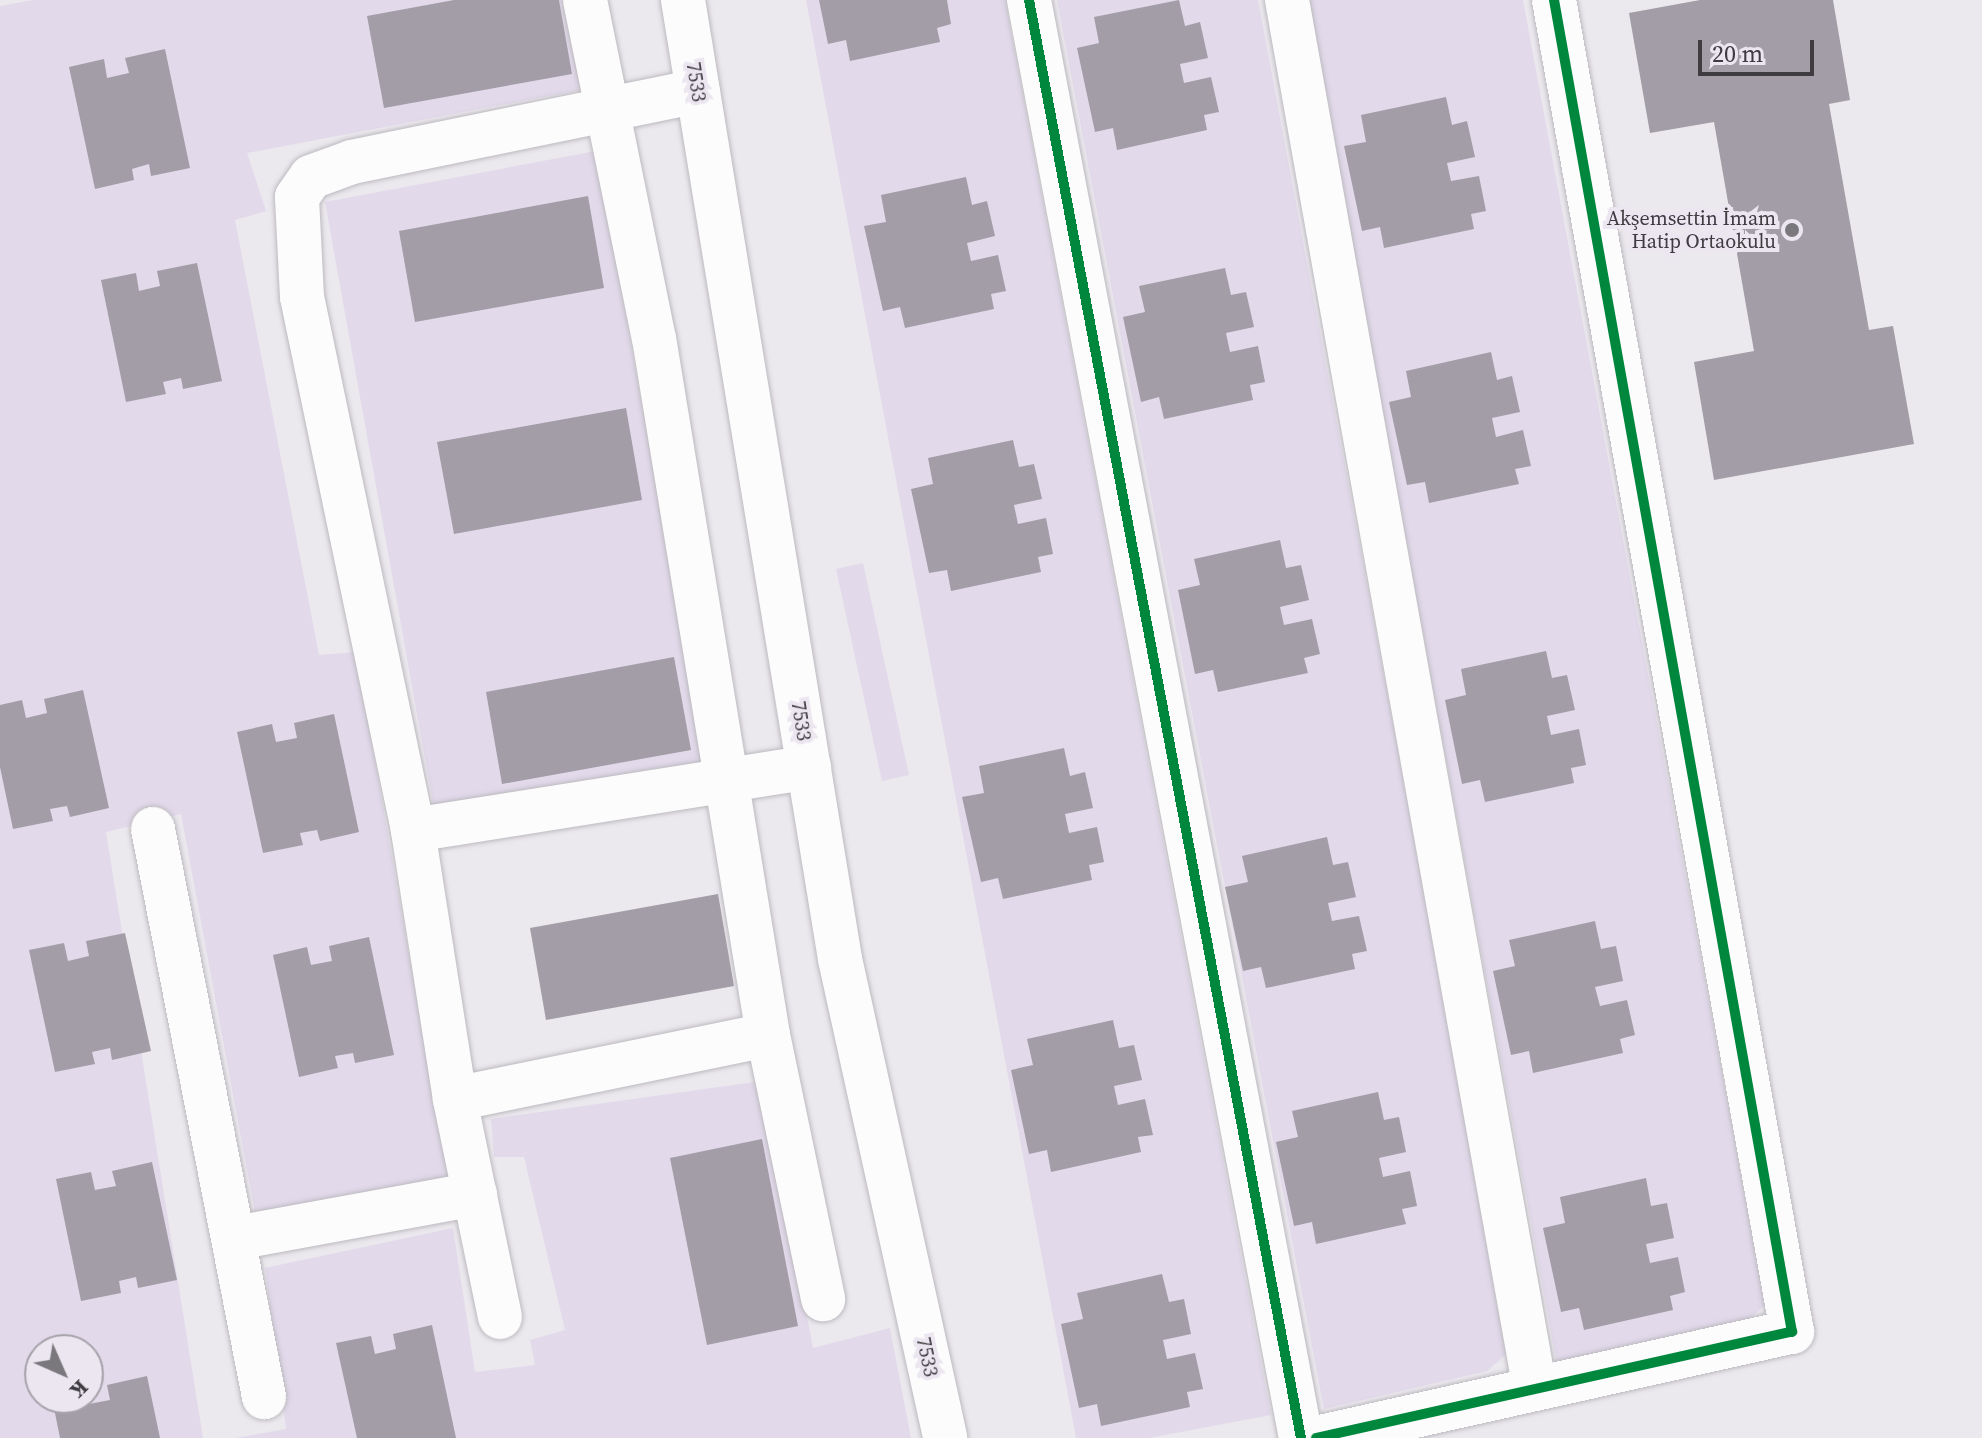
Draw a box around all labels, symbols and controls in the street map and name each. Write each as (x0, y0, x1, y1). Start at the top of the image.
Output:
scale bar (1702, 24, 1818, 74)
text: 20 m (1712, 37, 1763, 70)
street label: 7533 (681, 60, 711, 104)
place label: Akşemsettin İmam Hatip Ortaokulu (1607, 206, 1776, 253)
marker: Akşemsettin İmam Hatip Ortaokulu (1783, 221, 1801, 239)
street label: 7533 (786, 699, 816, 743)
north arrow (24, 1334, 104, 1414)
street label: 7533 (911, 1335, 943, 1379)
text: K (64, 1374, 96, 1406)

